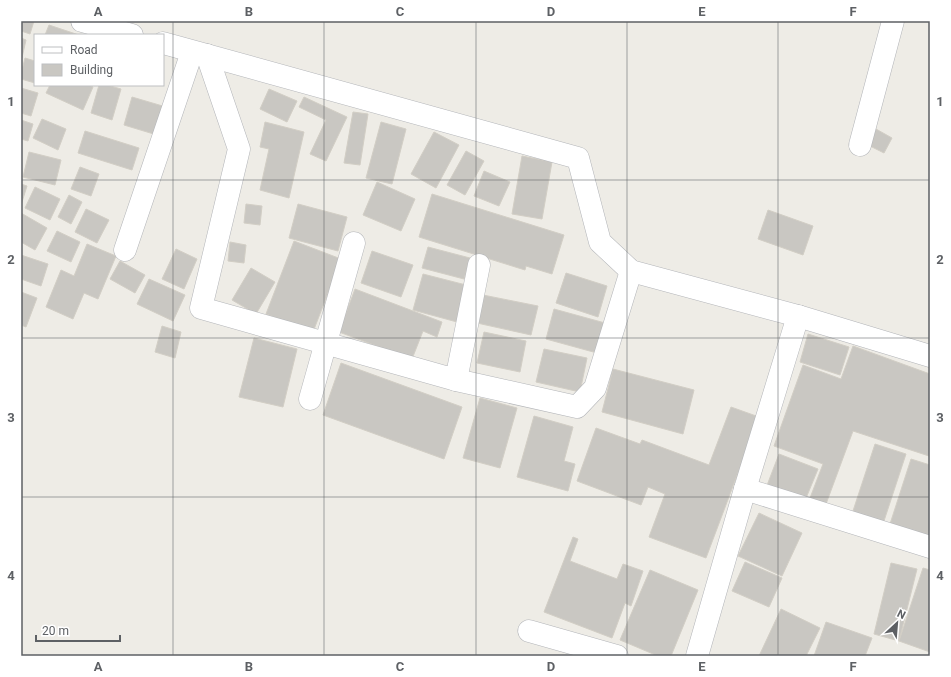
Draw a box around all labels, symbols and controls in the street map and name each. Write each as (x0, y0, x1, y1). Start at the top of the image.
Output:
text: A (94, 4, 103, 19)
text: B (245, 4, 253, 19)
text: C (396, 4, 405, 19)
text: D (547, 4, 555, 19)
text: E (698, 4, 706, 19)
text: F (849, 4, 857, 19)
legend (34, 34, 164, 86)
text: Road (70, 43, 98, 57)
text: Building (70, 63, 113, 77)
text: 1 (7, 94, 15, 109)
text: 1 (936, 94, 944, 109)
text: 2 (7, 252, 15, 267)
text: 2 (936, 252, 944, 267)
text: 3 (7, 410, 15, 425)
text: 3 (936, 410, 944, 425)
text: 4 (7, 568, 15, 583)
text: 4 (936, 568, 944, 583)
north arrow (877, 603, 917, 643)
text: N (895, 607, 908, 622)
scale bar (36, 617, 120, 643)
text: 20 m (42, 624, 69, 638)
text: A (94, 659, 103, 674)
text: B (245, 659, 253, 674)
text: C (396, 659, 405, 674)
text: D (547, 659, 555, 674)
text: E (698, 659, 706, 674)
text: F (849, 659, 857, 674)

